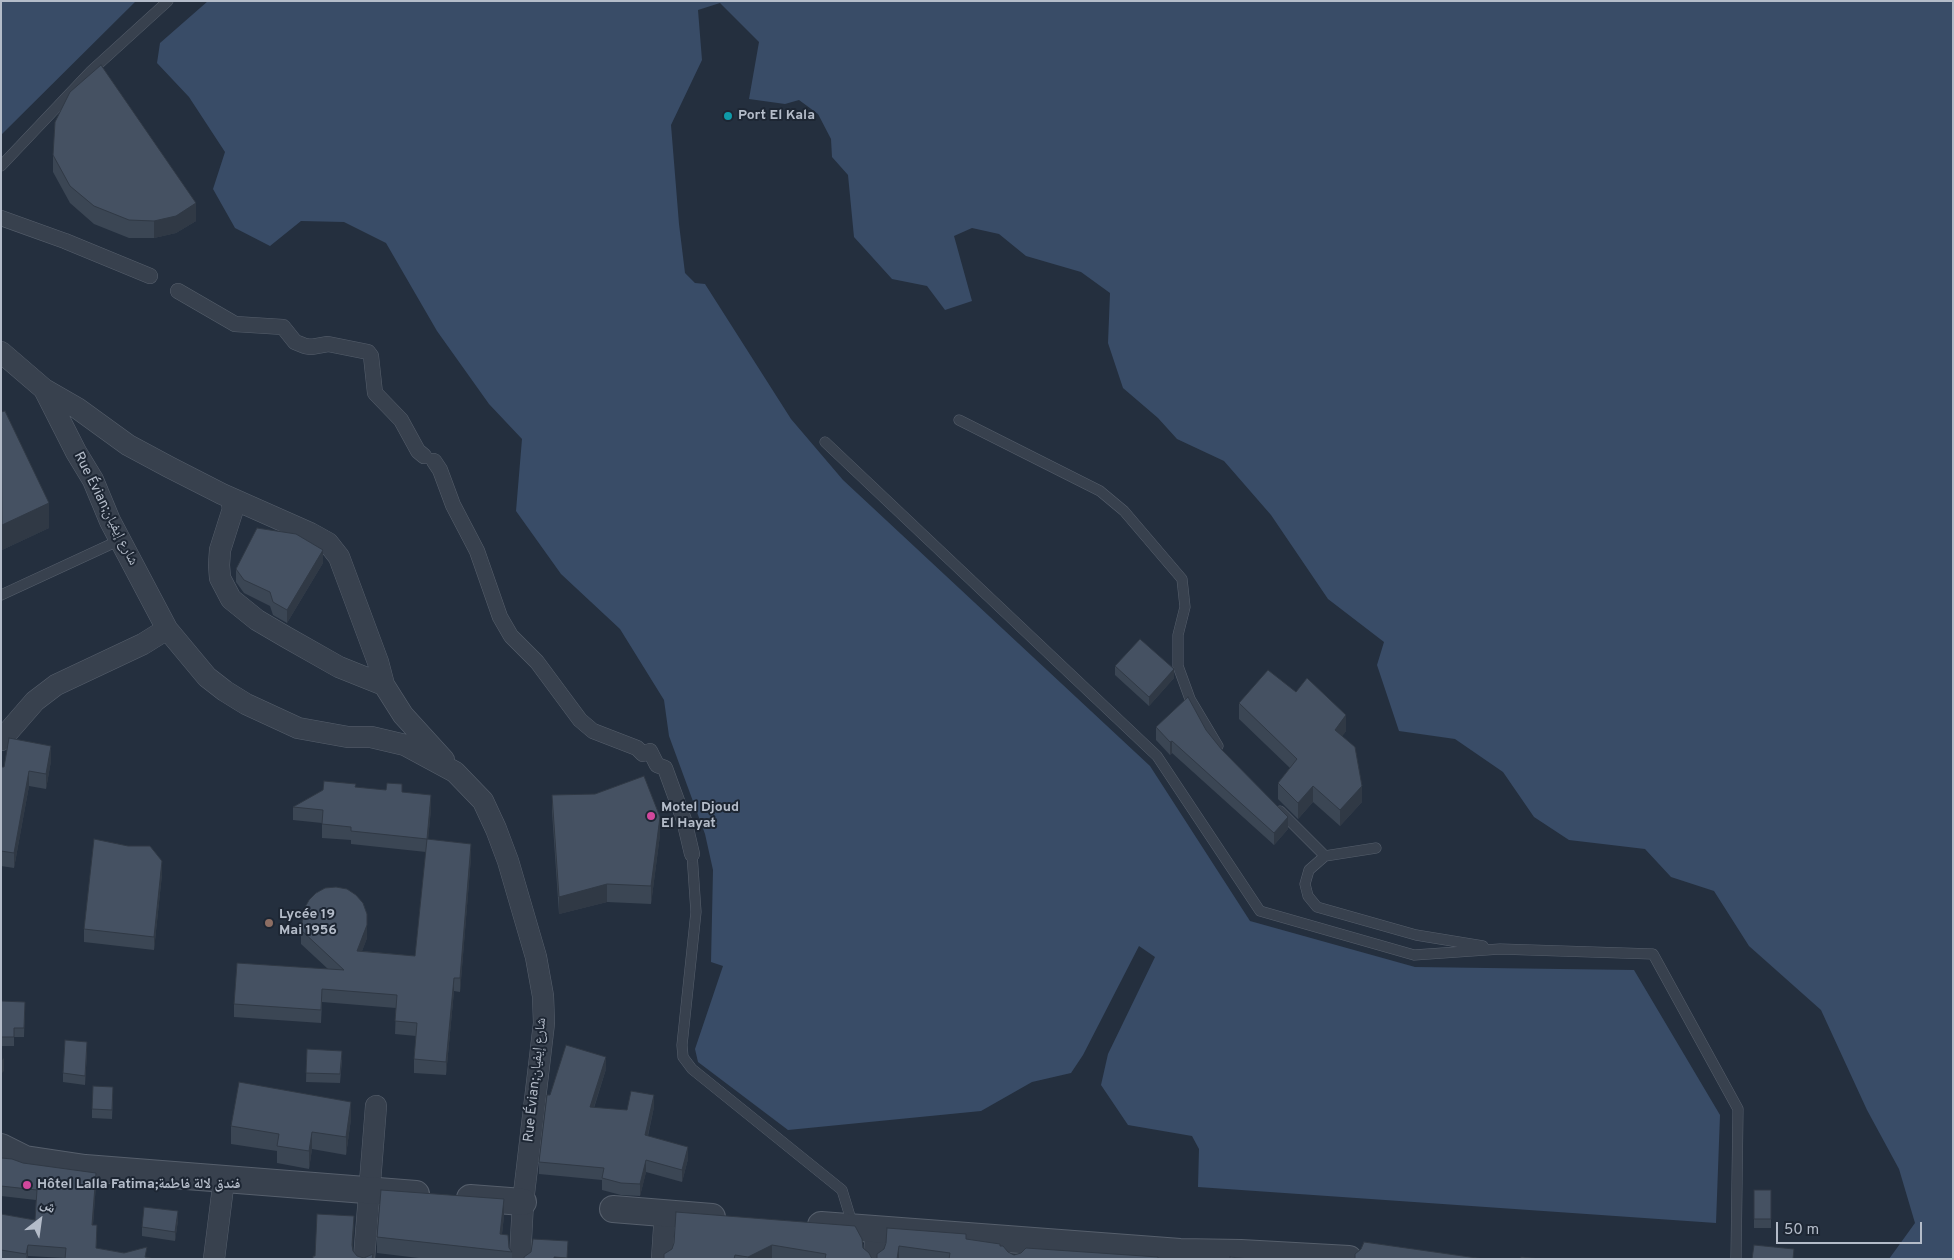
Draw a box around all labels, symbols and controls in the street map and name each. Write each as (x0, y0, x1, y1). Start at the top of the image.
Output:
place label: Port El Kala (738, 108, 815, 124)
marker: Port El Kala (722, 110, 734, 122)
street label: Rue Évian;شارع إيفيان (69, 449, 141, 569)
place label: Motel Djoud El Hayat (661, 800, 739, 832)
marker: Motel Djoud El Hayat (645, 810, 657, 822)
place label: Lycée 19 Mai 1956 (279, 907, 337, 940)
marker: Lycée 19 Mai 1956 (263, 917, 275, 929)
street label: Rue Évian;شارع إيفيان (521, 1017, 551, 1143)
place label: Hôtel Lalla Fatima;فندق لالة فاطمة (37, 1177, 241, 1193)
marker: Hôtel Lalla Fatima;فندق لالة فاطمة (21, 1179, 33, 1191)
north arrow (15, 1195, 65, 1245)
text: ش (37, 1195, 58, 1218)
scale bar (1779, 1212, 1925, 1244)
text: 50 m (1784, 1221, 1819, 1240)

